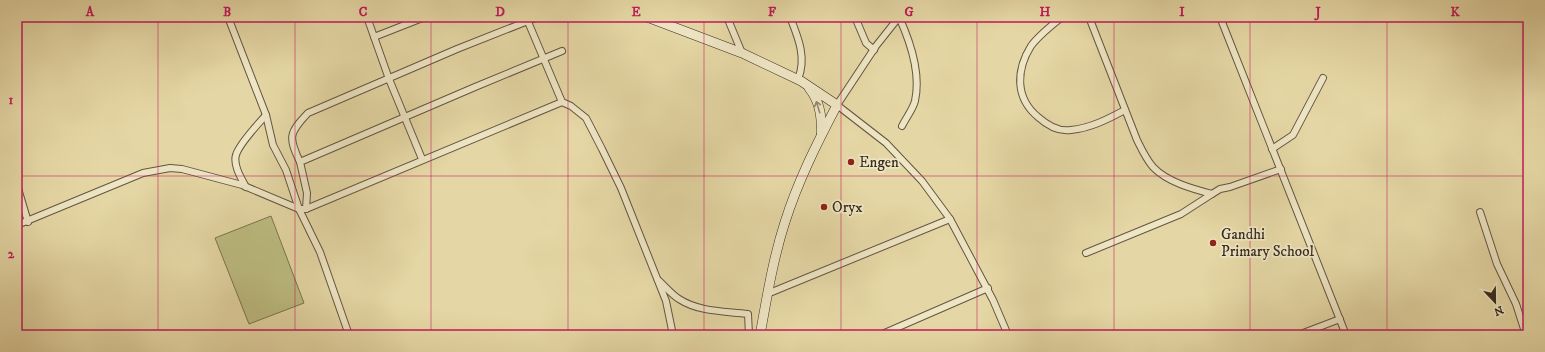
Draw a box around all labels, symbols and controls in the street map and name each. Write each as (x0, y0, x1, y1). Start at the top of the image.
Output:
text: A (85, 4, 95, 20)
text: B (223, 4, 231, 20)
text: C (359, 4, 368, 20)
text: D (495, 4, 505, 20)
text: E (631, 4, 641, 20)
text: F (768, 4, 777, 20)
text: G (904, 4, 914, 20)
text: H (1040, 4, 1051, 20)
text: I (1179, 4, 1185, 20)
text: J (1313, 4, 1321, 21)
text: K (1450, 4, 1460, 20)
text: 1 (9, 92, 14, 108)
one-way arrow (814, 100, 821, 113)
place label: Engen (859, 153, 899, 172)
marker: Engen (846, 157, 856, 167)
place label: Oryx (832, 198, 863, 217)
marker: Oryx (819, 202, 829, 212)
place label: Gandhi Primary School (1221, 225, 1314, 261)
marker: Gandhi Primary School (1208, 238, 1218, 248)
text: 2 (8, 246, 15, 262)
north arrow (1475, 282, 1515, 322)
text: N (1492, 302, 1505, 319)

